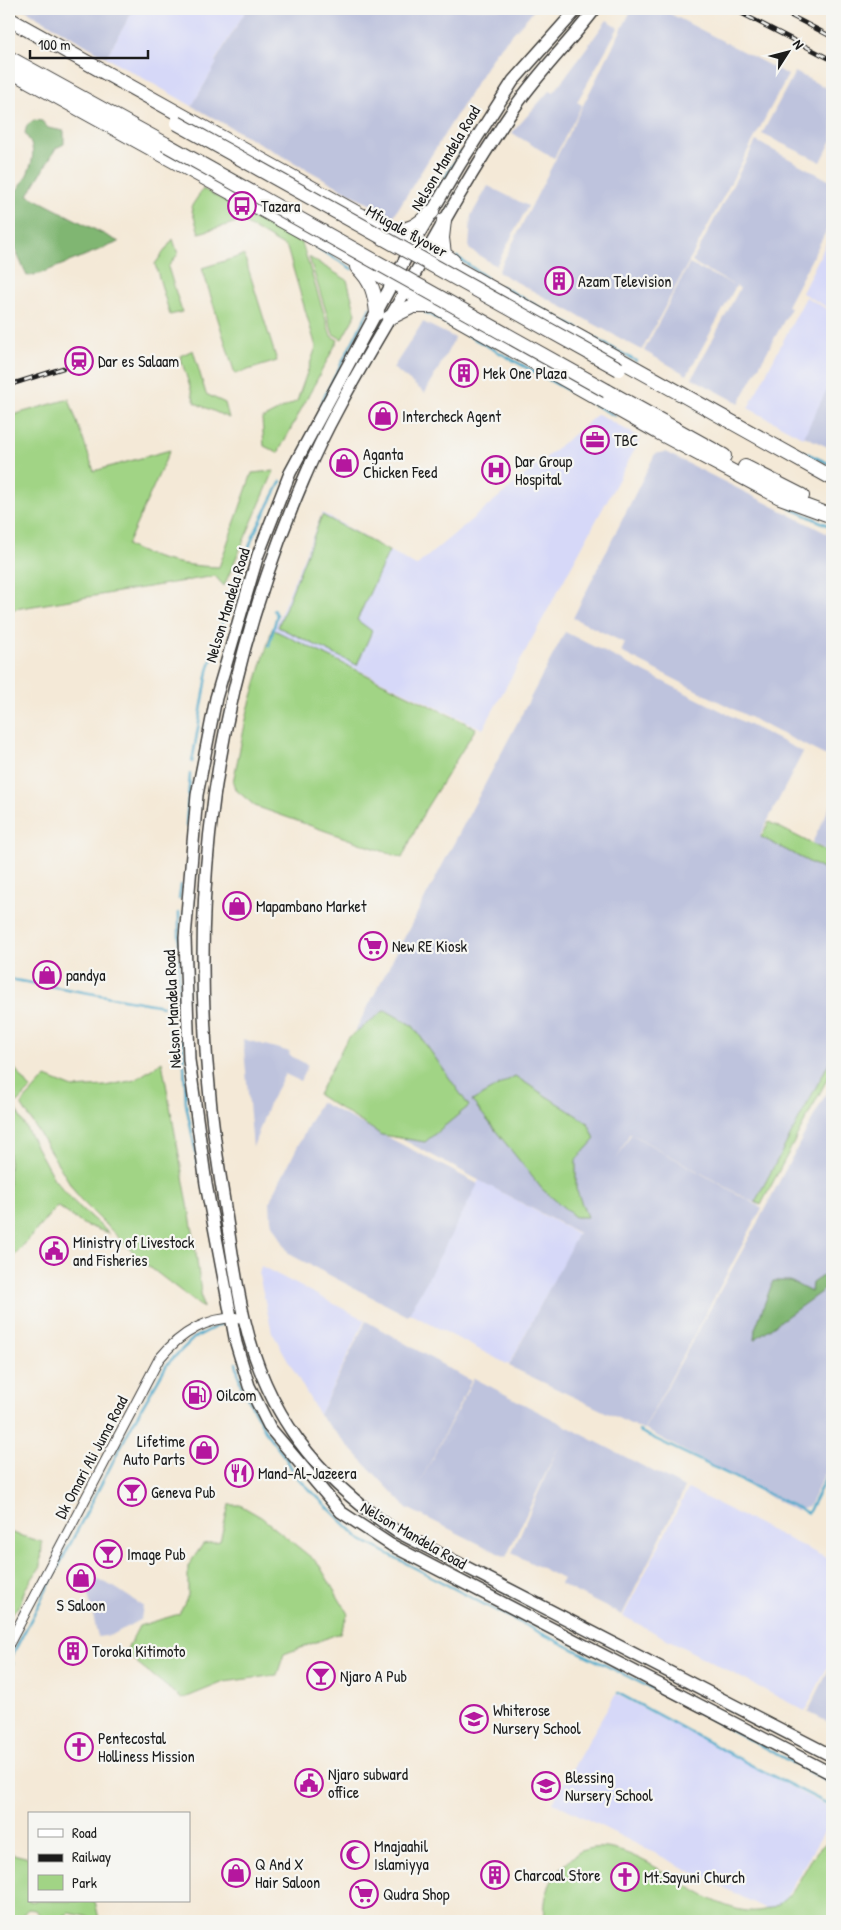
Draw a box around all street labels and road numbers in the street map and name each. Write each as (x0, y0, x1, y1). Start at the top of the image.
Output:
street label: Nelson Mandela Road (405, 101, 485, 215)
street label: Mfugale flyover (362, 200, 452, 262)
street label: Nelson Mandela Road (199, 545, 255, 665)
street label: Nelson Mandela Road (158, 949, 186, 1069)
street label: Dk Omari Ali Juma Road (49, 1392, 133, 1522)
street label: Nelson Mandela Road (357, 1496, 471, 1574)

